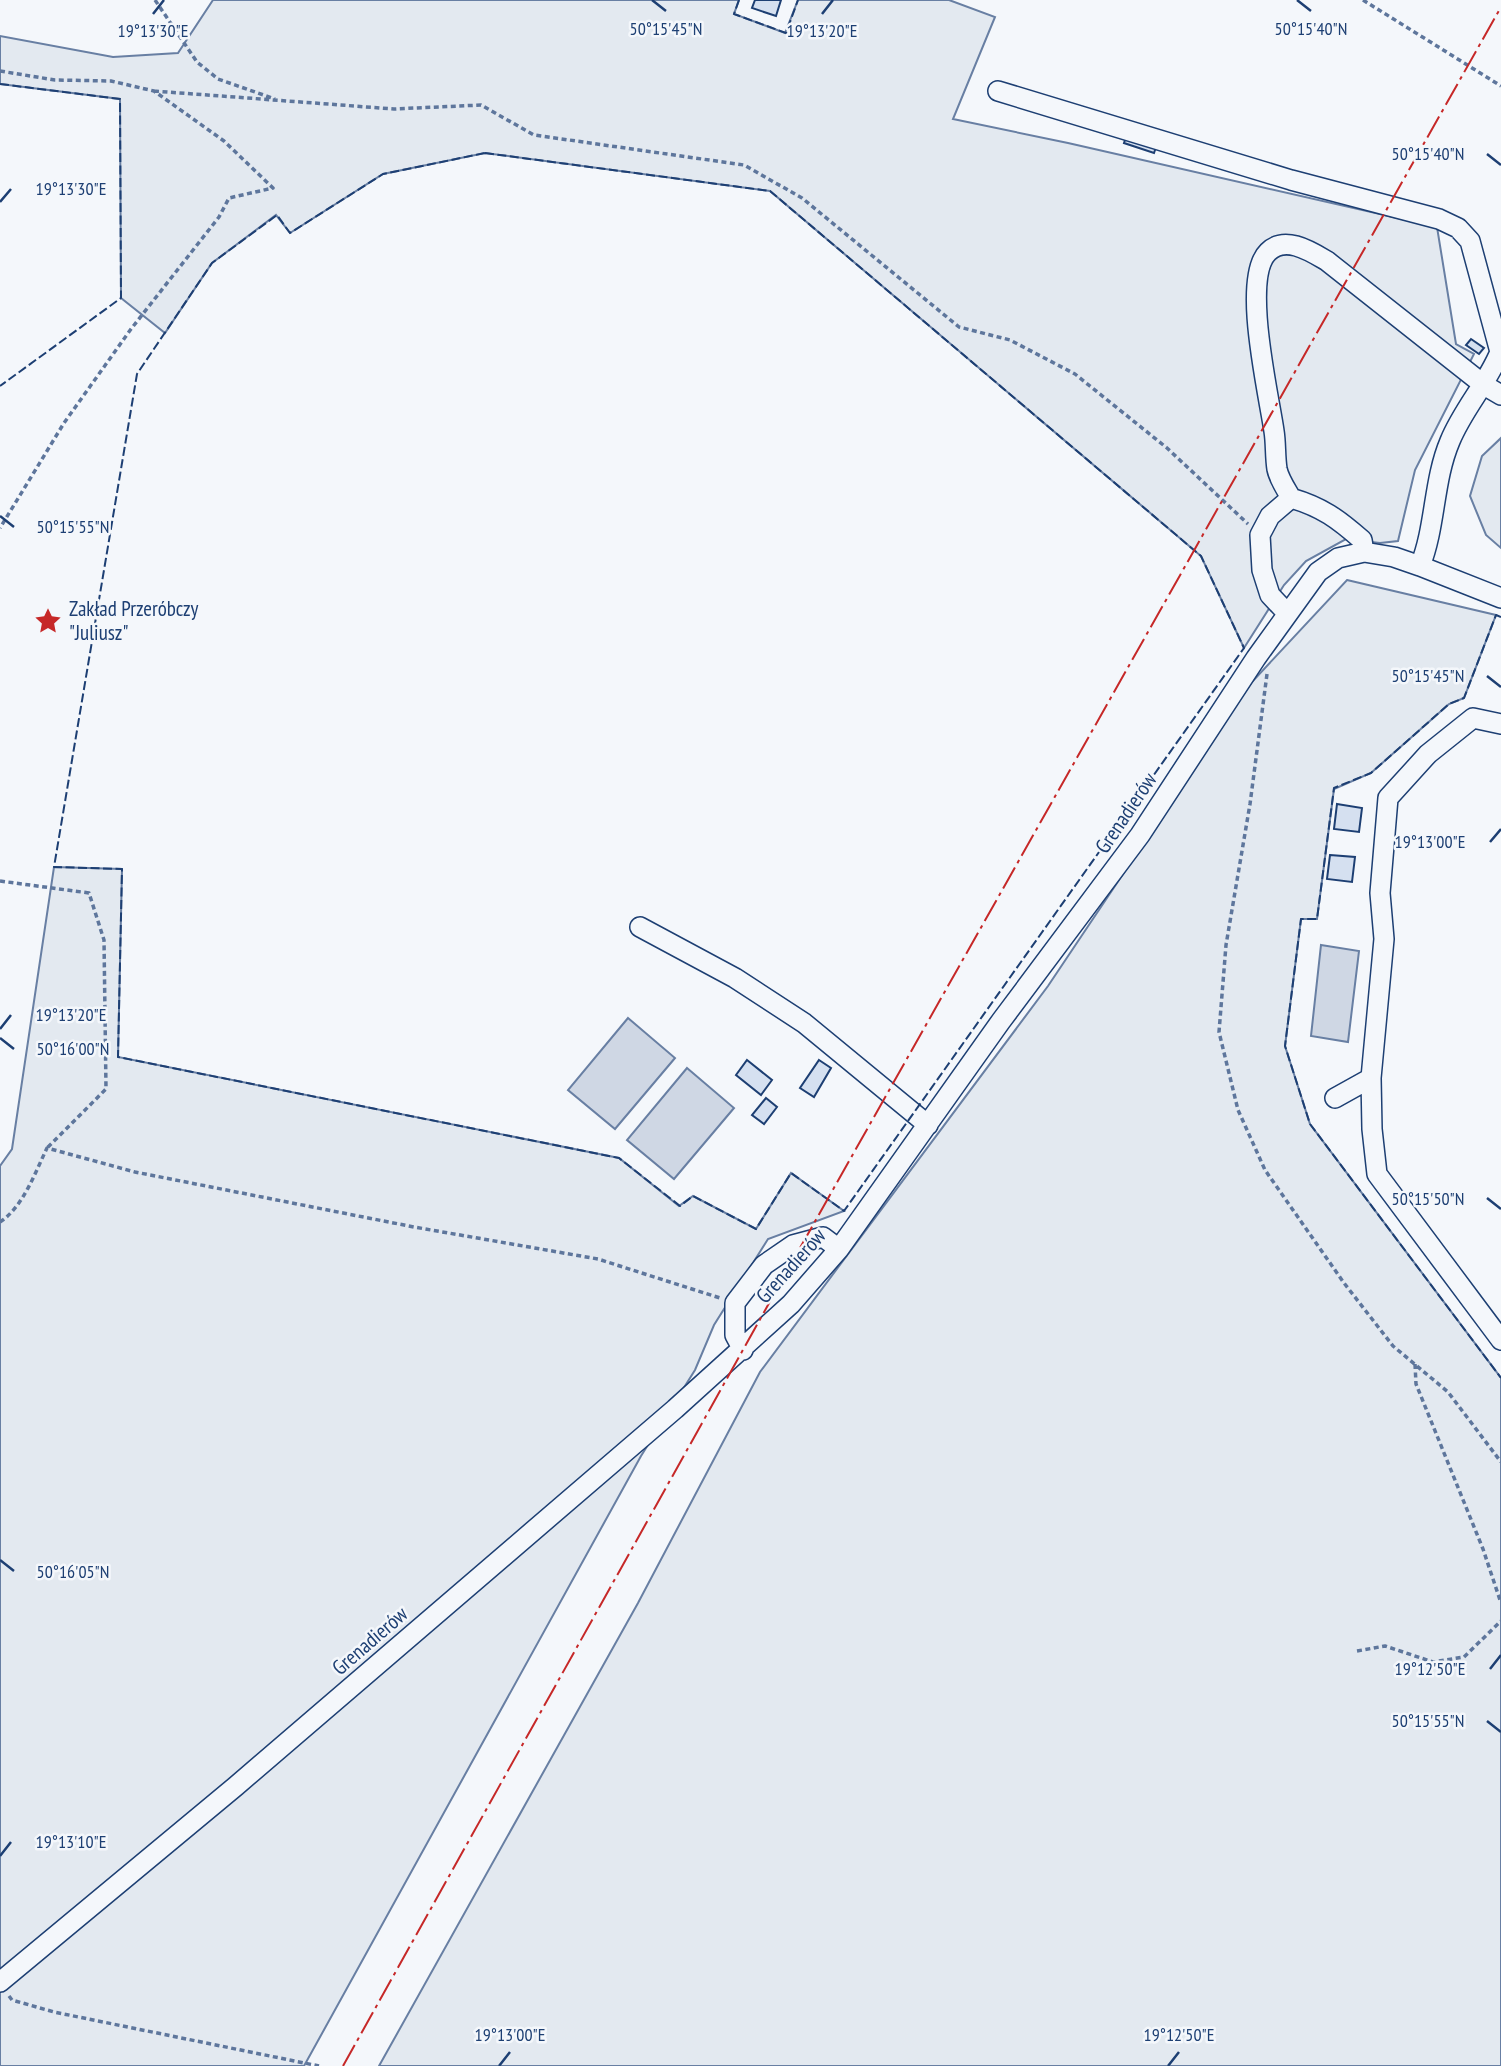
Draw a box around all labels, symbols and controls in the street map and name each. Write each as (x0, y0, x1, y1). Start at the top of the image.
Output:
text: 50°15'45"N (630, 17, 702, 40)
text: 50°15'40"N (1275, 17, 1347, 40)
text: 19°13'30"E (118, 19, 188, 42)
text: 19°13'20"E (787, 19, 857, 42)
text: 50°15'40"N (1392, 142, 1464, 165)
text: 19°13'30"E (36, 177, 106, 200)
text: 50°15'55"N (37, 515, 109, 538)
place label: Zakład Przeróbczy "Juliusz" (69, 595, 199, 646)
place icon: Zakład Przeróbczy "Juliusz" (33, 606, 63, 636)
text: 50°15'45"N (1392, 664, 1464, 687)
street label: Grenadierów (1089, 767, 1163, 858)
text: 19°13'00"E (1395, 830, 1465, 853)
text: 19°13'20"E (36, 1003, 106, 1026)
text: 50°16'00"N (37, 1037, 109, 1060)
text: 50°15'50"N (1392, 1187, 1464, 1210)
street label: Grenadierów (750, 1222, 832, 1309)
text: 50°16'05"N (37, 1560, 109, 1583)
street label: Grenadierów (326, 1600, 414, 1681)
text: 19°12'50"E (1395, 1657, 1465, 1680)
text: 50°15'55"N (1392, 1709, 1464, 1732)
text: 19°13'10"E (36, 1830, 106, 1853)
text: 19°13'00"E (475, 2023, 545, 2046)
text: 19°12'50"E (1144, 2023, 1214, 2046)

